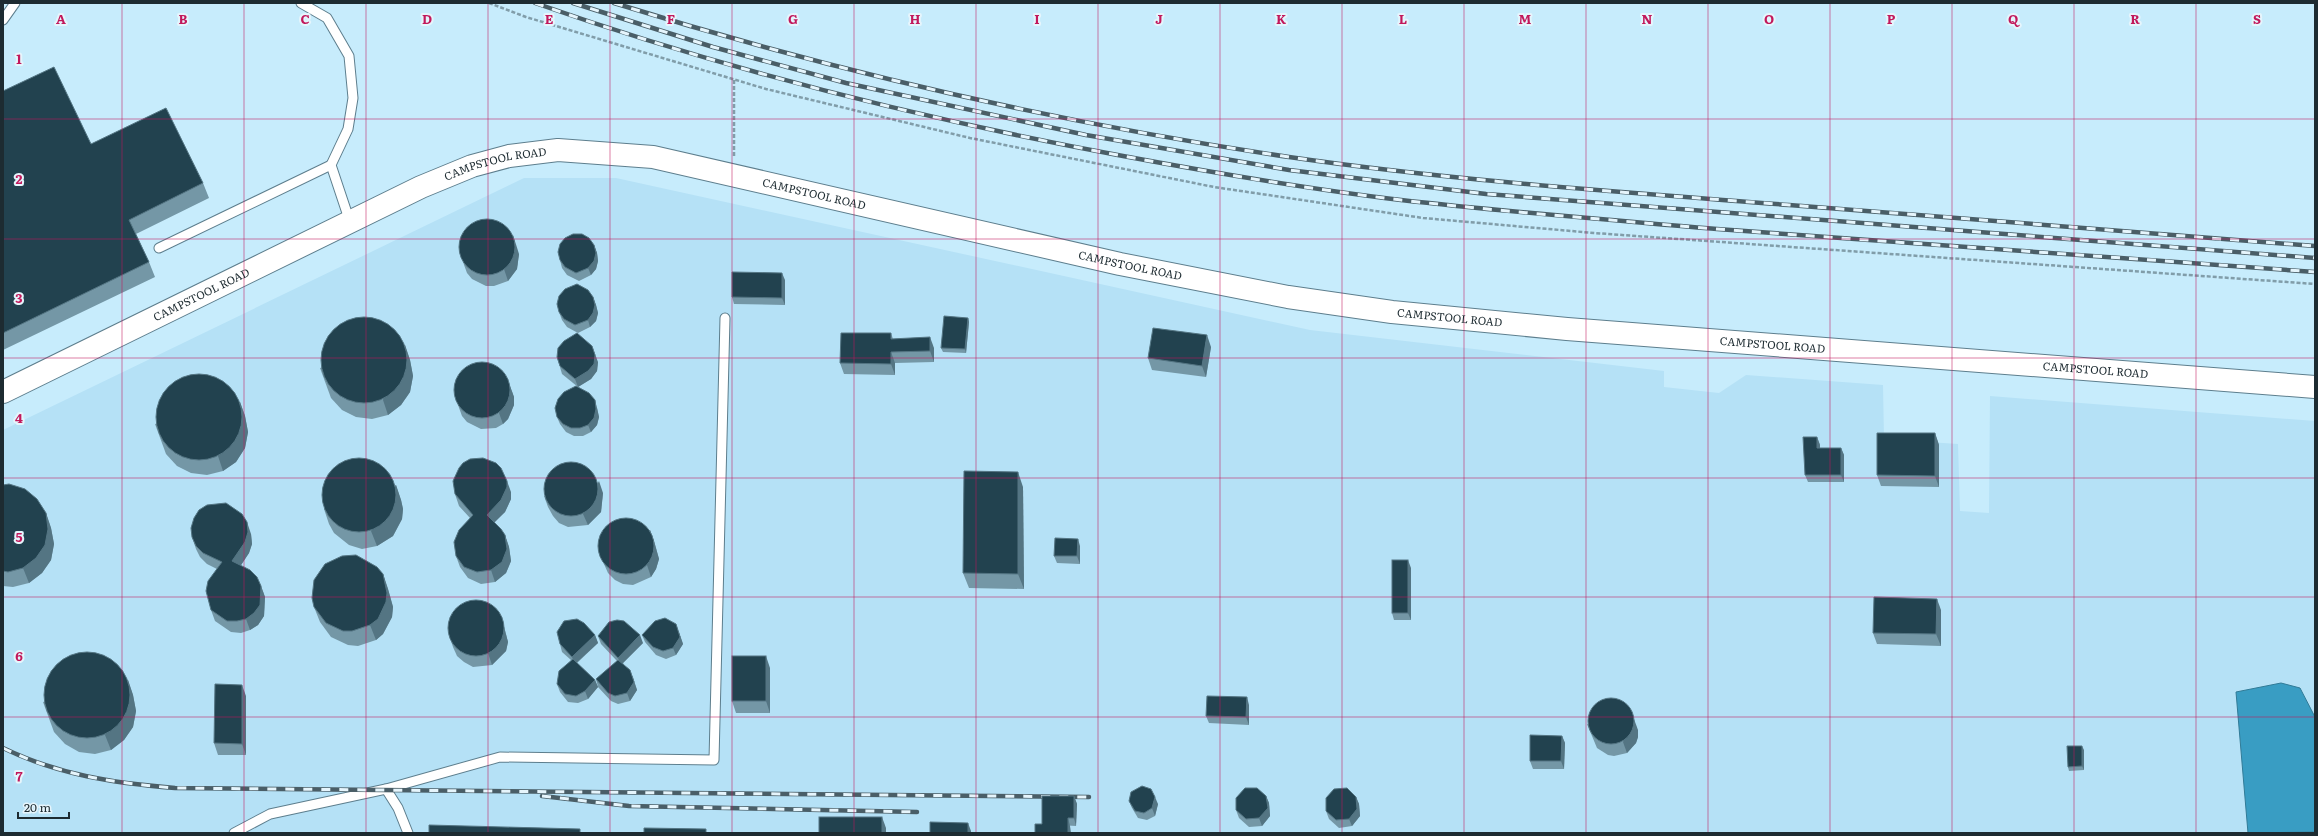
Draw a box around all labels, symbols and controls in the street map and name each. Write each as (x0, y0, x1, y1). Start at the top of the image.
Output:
text: A (56, 9, 66, 28)
text: B (179, 9, 188, 28)
text: C (300, 9, 310, 28)
text: D (422, 9, 432, 28)
text: E (545, 9, 554, 28)
text: F (667, 9, 675, 28)
text: G (788, 9, 798, 28)
text: H (910, 9, 921, 28)
text: I (1034, 9, 1040, 28)
text: J (1155, 9, 1163, 28)
text: K (1276, 9, 1287, 28)
text: L (1399, 9, 1407, 28)
text: M (1519, 9, 1532, 28)
text: N (1642, 9, 1653, 28)
text: O (1764, 9, 1774, 28)
text: P (1887, 9, 1896, 28)
text: Q (2008, 9, 2020, 28)
text: R (2130, 9, 2140, 28)
text: S (2253, 9, 2261, 28)
text: 1 (16, 49, 22, 68)
street label: CAMPSTOOL ROAD (441, 142, 547, 184)
text: 2 (16, 169, 23, 188)
street label: CAMPSTOOL ROAD (761, 173, 868, 213)
street label: CAMPSTOOL ROAD (1077, 246, 1184, 283)
street label: CAMPSTOOL ROAD (150, 263, 252, 324)
text: 3 (15, 288, 23, 307)
street label: CAMPSTOOL ROAD (1396, 304, 1503, 330)
street label: CAMPSTOOL ROAD (1719, 332, 1826, 356)
street label: CAMPSTOOL ROAD (2042, 357, 2149, 381)
text: 4 (15, 408, 23, 427)
text: 5 (15, 527, 23, 546)
text: 6 (15, 646, 23, 665)
text: 7 (15, 766, 23, 785)
scale bar (18, 794, 69, 820)
text: 20 m (24, 798, 51, 816)

